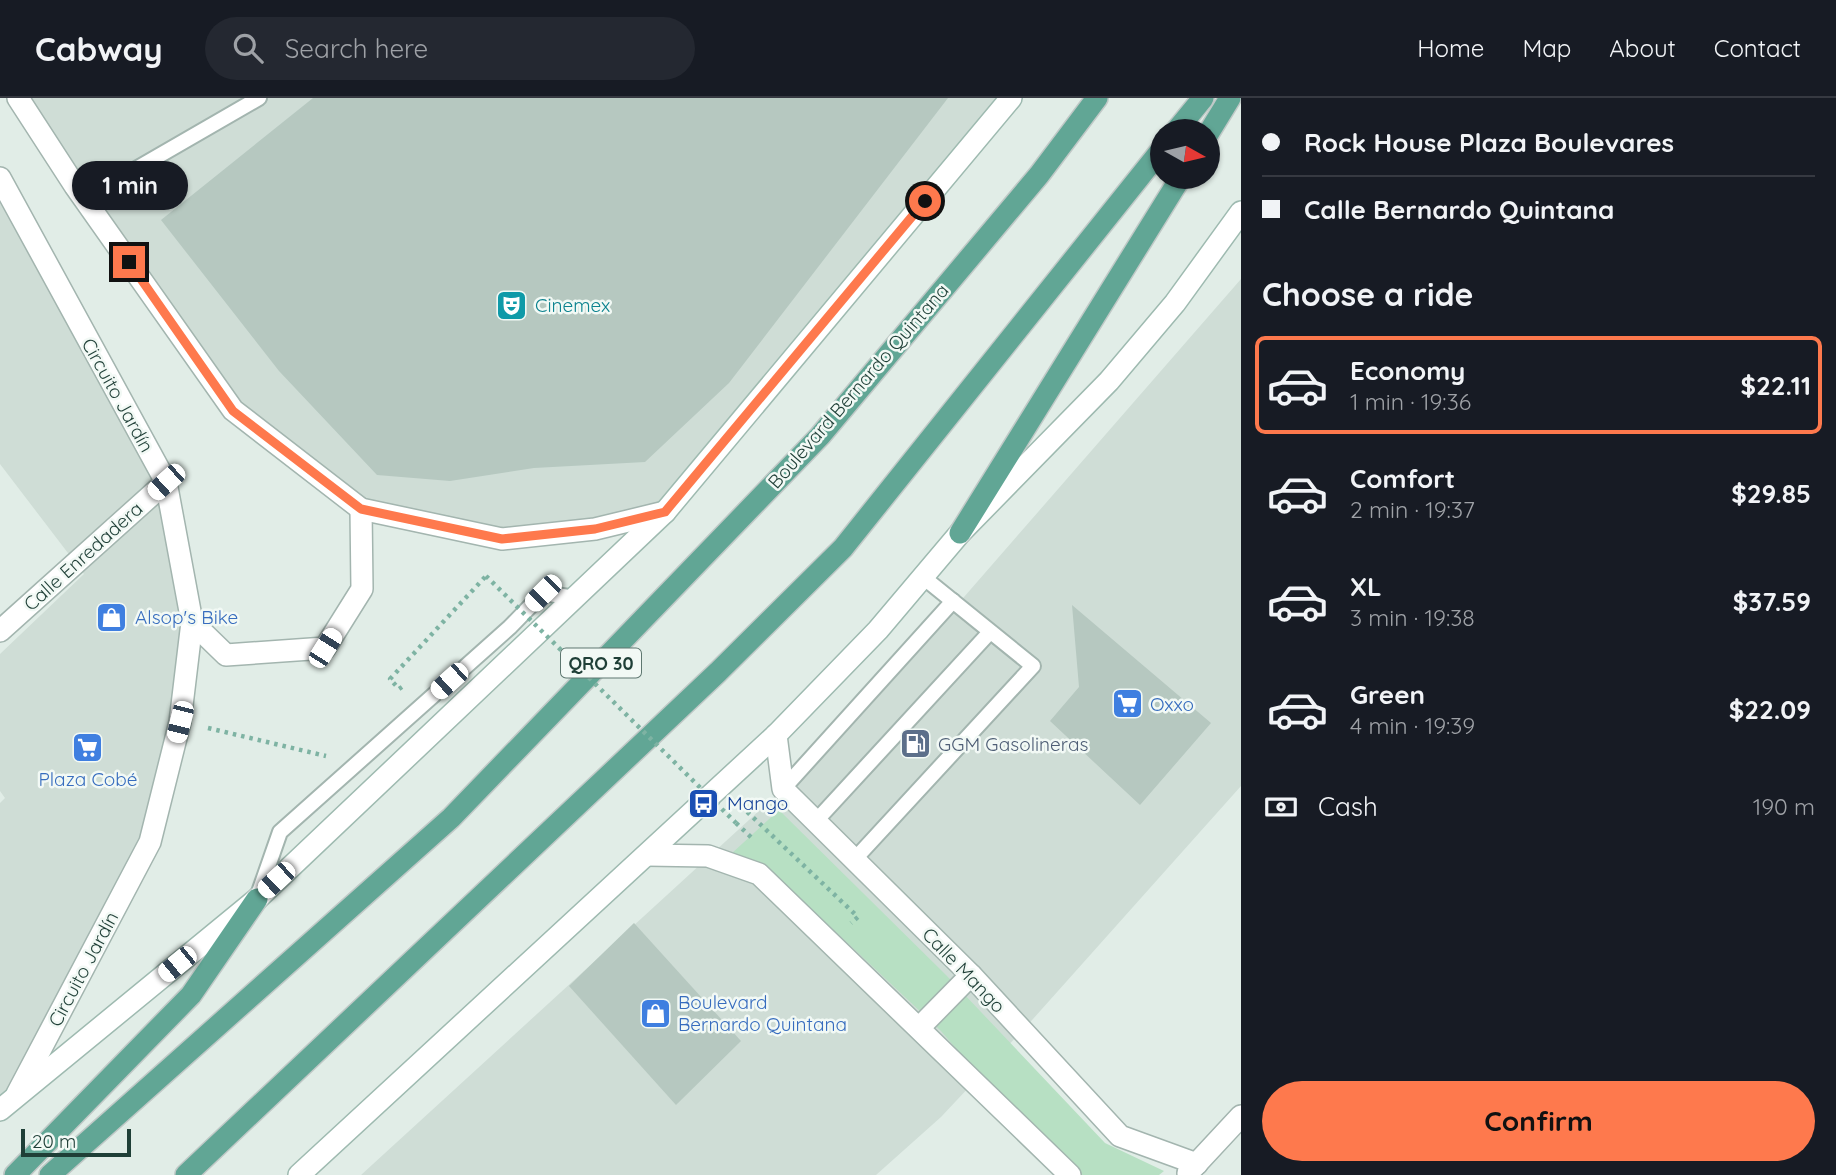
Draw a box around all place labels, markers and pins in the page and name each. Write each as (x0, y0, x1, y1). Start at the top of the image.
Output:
theatre icon: Cinemex (495, 288, 529, 322)
place label: Cinemex (535, 293, 610, 317)
shop icon: Alsop's Bike (95, 600, 129, 634)
place label: Alsop's Bike (135, 605, 238, 629)
supermarket icon: Oxxo (1110, 687, 1144, 721)
place label: Oxxo (1150, 692, 1194, 716)
fuel station icon: GGM Gasolineras (898, 727, 932, 761)
supermarket icon: Plaza Cobé (71, 731, 105, 765)
place label: GGM Gasolineras (938, 732, 1088, 756)
place label: Plaza Cobé (38, 767, 138, 791)
bus stop icon: Mango (687, 786, 721, 820)
place label: Mango (727, 791, 788, 815)
place label: Boulevard Bernardo Quintana (678, 990, 847, 1036)
shop icon: Boulevard Bernardo Quintana (638, 996, 672, 1030)

